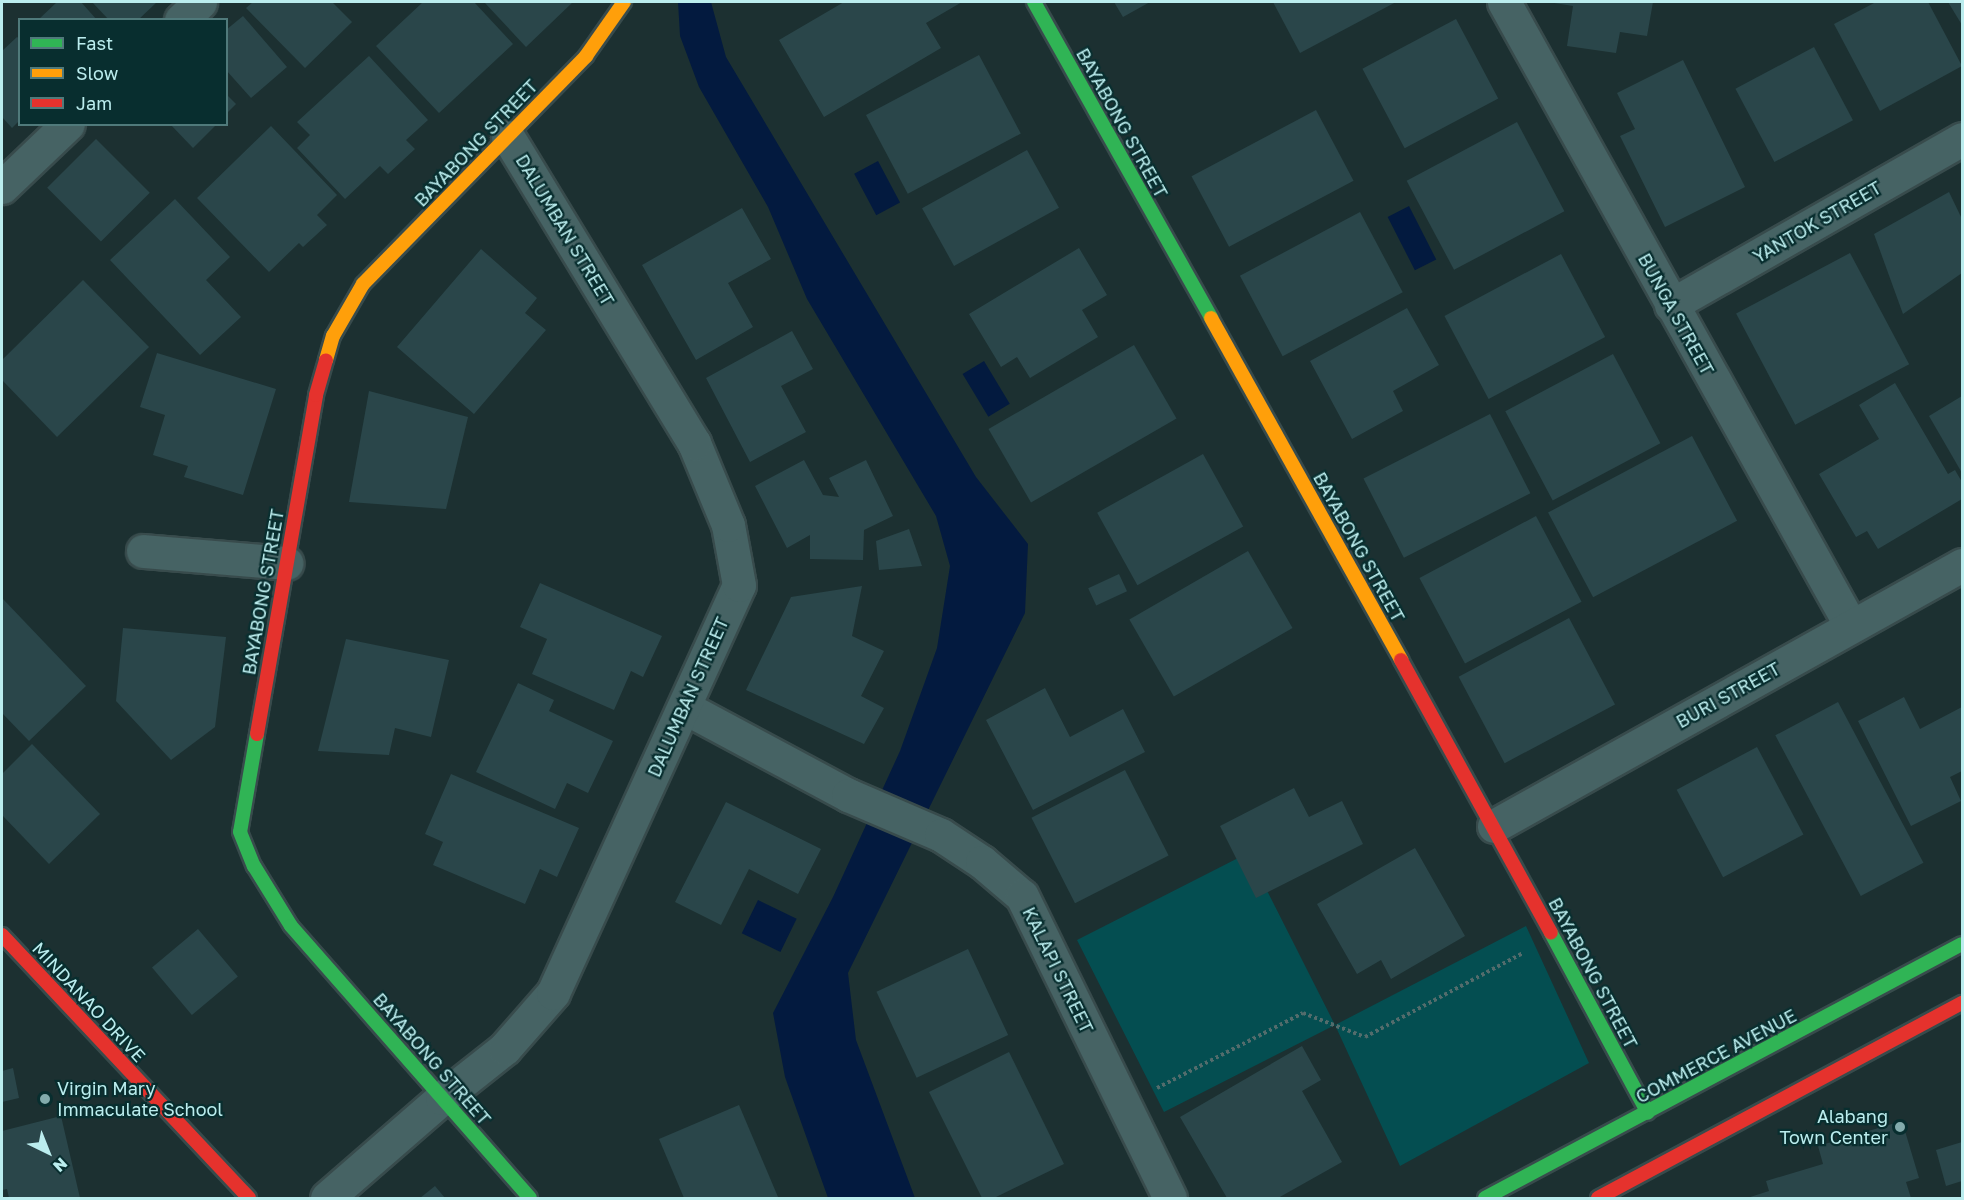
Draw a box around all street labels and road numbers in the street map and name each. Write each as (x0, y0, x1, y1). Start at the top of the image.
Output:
street label: BAYABONG STREET (1072, 44, 1172, 202)
street label: BAYABONG STREET (410, 75, 542, 211)
street label: DALUMBAN STREET (511, 150, 619, 310)
street label: YANTOK STREET (1749, 177, 1885, 267)
street label: BUNGA STREET (1634, 249, 1718, 379)
street label: BAYABONG STREET (1309, 468, 1409, 626)
street label: BAYABONG STREET (238, 507, 288, 677)
street label: DALUMBAN STREET (643, 614, 733, 780)
street label: BURI STREET (1672, 658, 1784, 732)
street label: BAYABONG STREET (1544, 894, 1642, 1052)
street label: KALAPI STREET (1018, 903, 1098, 1037)
street label: MINDANAO DRIVE (28, 938, 150, 1066)
street label: BAYABONG STREET (369, 989, 495, 1129)
street label: COMMERCE AVENUE (1632, 1005, 1800, 1107)

